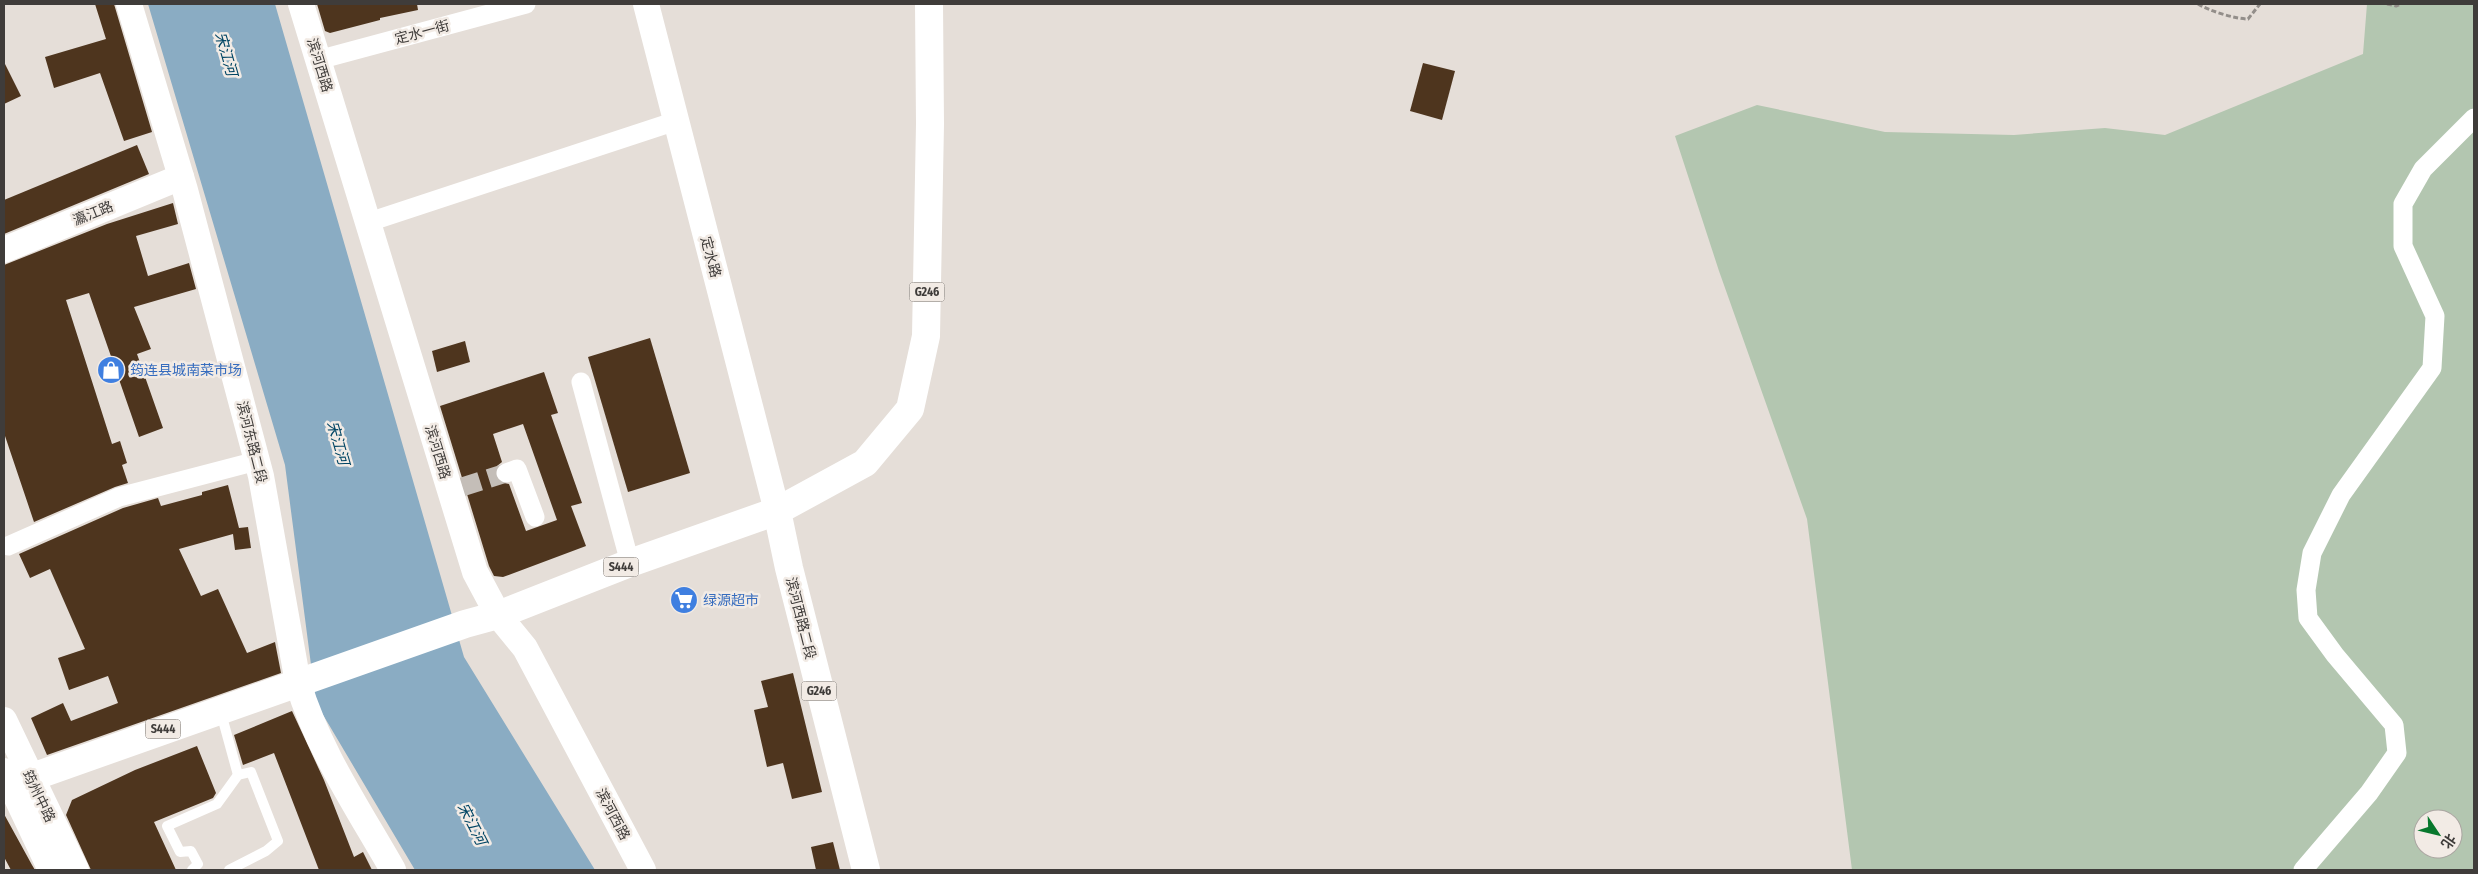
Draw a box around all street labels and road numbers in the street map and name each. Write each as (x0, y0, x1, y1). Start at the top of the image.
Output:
street label: 定水一街 (393, 17, 451, 48)
street label: 滨河西路 (303, 36, 336, 94)
street label: 瀛江路 (71, 198, 116, 229)
street label: 定水路 (697, 235, 724, 280)
road number: G246 (910, 282, 944, 302)
street label: 滨河东路二段 (233, 399, 270, 485)
street label: 滨河西路 (421, 423, 454, 481)
road number: S444 (604, 558, 638, 576)
street label: 滨河西路二段 (782, 575, 819, 661)
road number: G246 (802, 681, 836, 700)
road number: S444 (146, 720, 180, 739)
street label: 筠州中路 (19, 767, 58, 825)
street label: 滨河西路 (592, 786, 633, 843)

